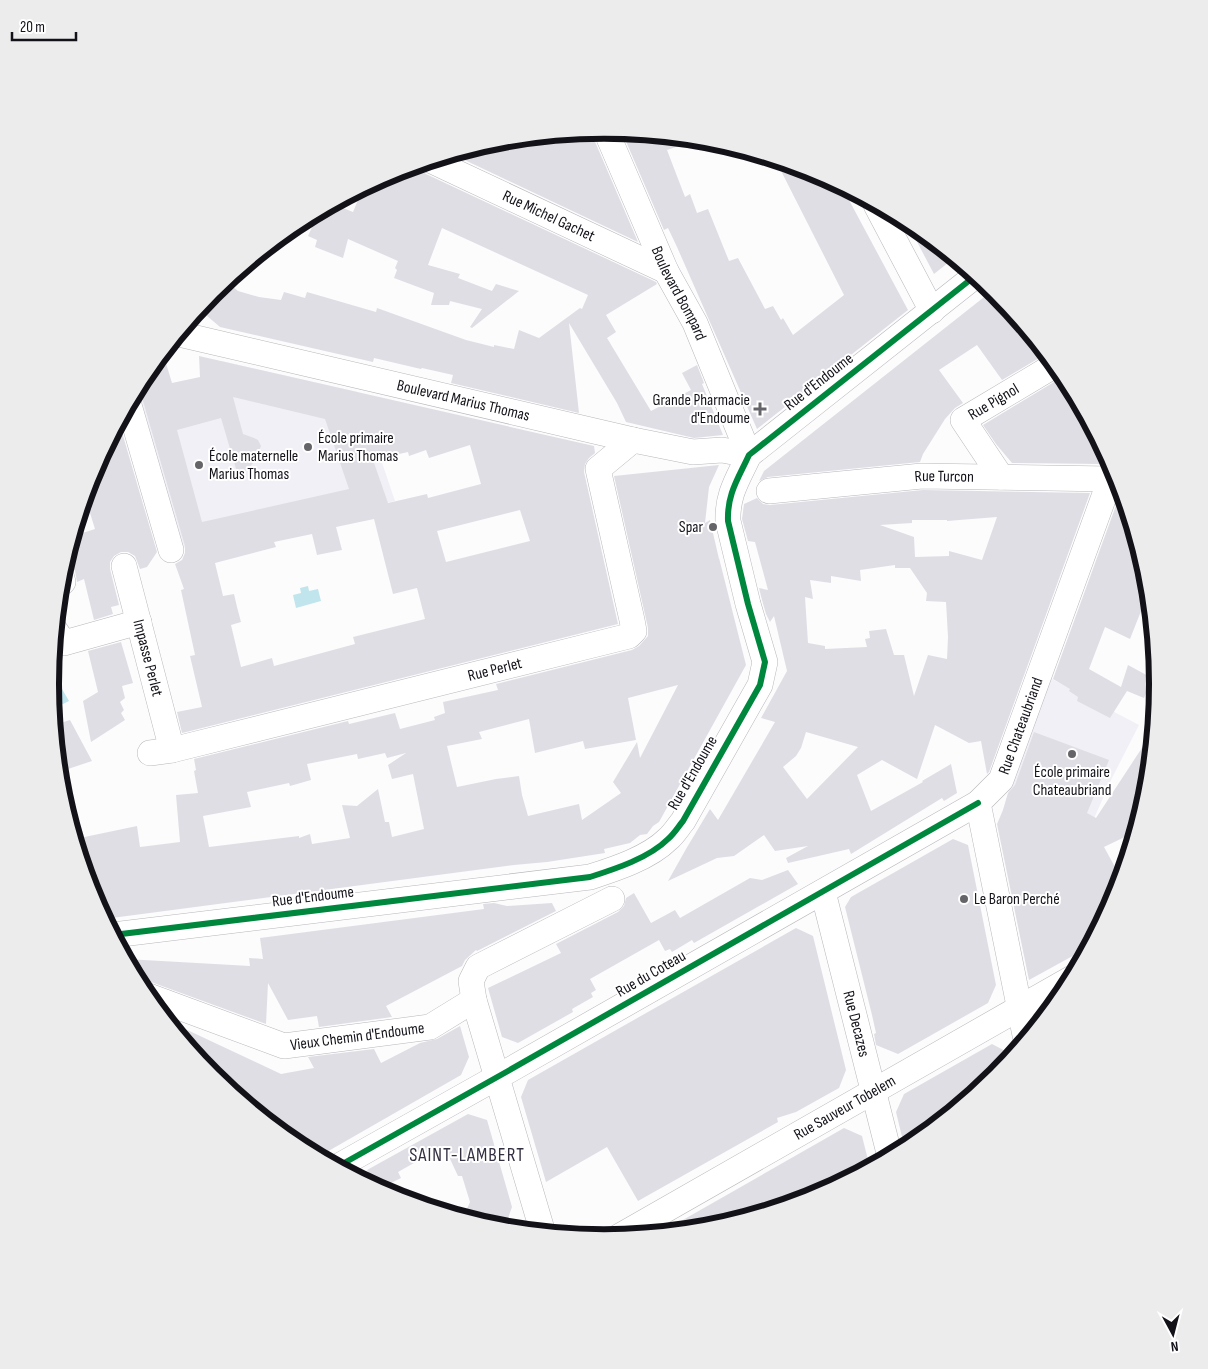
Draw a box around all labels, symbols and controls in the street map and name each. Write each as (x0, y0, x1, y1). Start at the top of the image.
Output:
scale bar (12, 10, 76, 42)
text: 20 m (20, 18, 45, 37)
street label: Rue Michel Gachet (500, 186, 598, 246)
street label: Boulevard Bompard (647, 243, 711, 343)
street label: Rue d'Endoume (781, 349, 857, 415)
street label: Boulevard Marius Thomas (395, 376, 532, 425)
street label: Rue Pignol (965, 379, 1022, 424)
place label: Grande Pharmacie d'Endoume (652, 391, 750, 428)
marker: Grande Pharmacie d'Endoume (754, 403, 766, 415)
place label: École primaire Marius Thomas (318, 429, 398, 466)
marker: École primaire Marius Thomas (302, 441, 314, 453)
place label: École maternelle Marius Thomas (209, 447, 298, 484)
marker: École maternelle Marius Thomas (193, 459, 205, 471)
street label: Rue Turcon (914, 467, 974, 486)
place label: Spar (679, 518, 703, 537)
marker: Spar (707, 521, 719, 533)
street label: Impasse Perlet (129, 617, 167, 698)
street label: Rue Perlet (466, 654, 524, 685)
street label: Rue Chateaubriand (994, 675, 1047, 777)
street label: Rue d'Endoume (664, 733, 722, 813)
marker: École primaire Chateaubriand (1066, 748, 1078, 760)
place label: École primaire Chateaubriand (1033, 763, 1111, 800)
street label: Rue d'Endoume (271, 883, 355, 911)
place label: Le Baron Perché (974, 890, 1060, 909)
marker: Le Baron Perché (958, 893, 970, 905)
street label: Rue du Coteau (613, 946, 689, 1002)
street label: Rue Decazes (839, 989, 874, 1059)
street label: Vieux Chemin d'Endoume (289, 1018, 425, 1055)
street label: Rue Sauveur Tobelem (790, 1071, 899, 1144)
district label: SAINT-LAMBERT (409, 1144, 525, 1167)
north arrow (1148, 1309, 1198, 1359)
text: N (1170, 1338, 1179, 1355)

